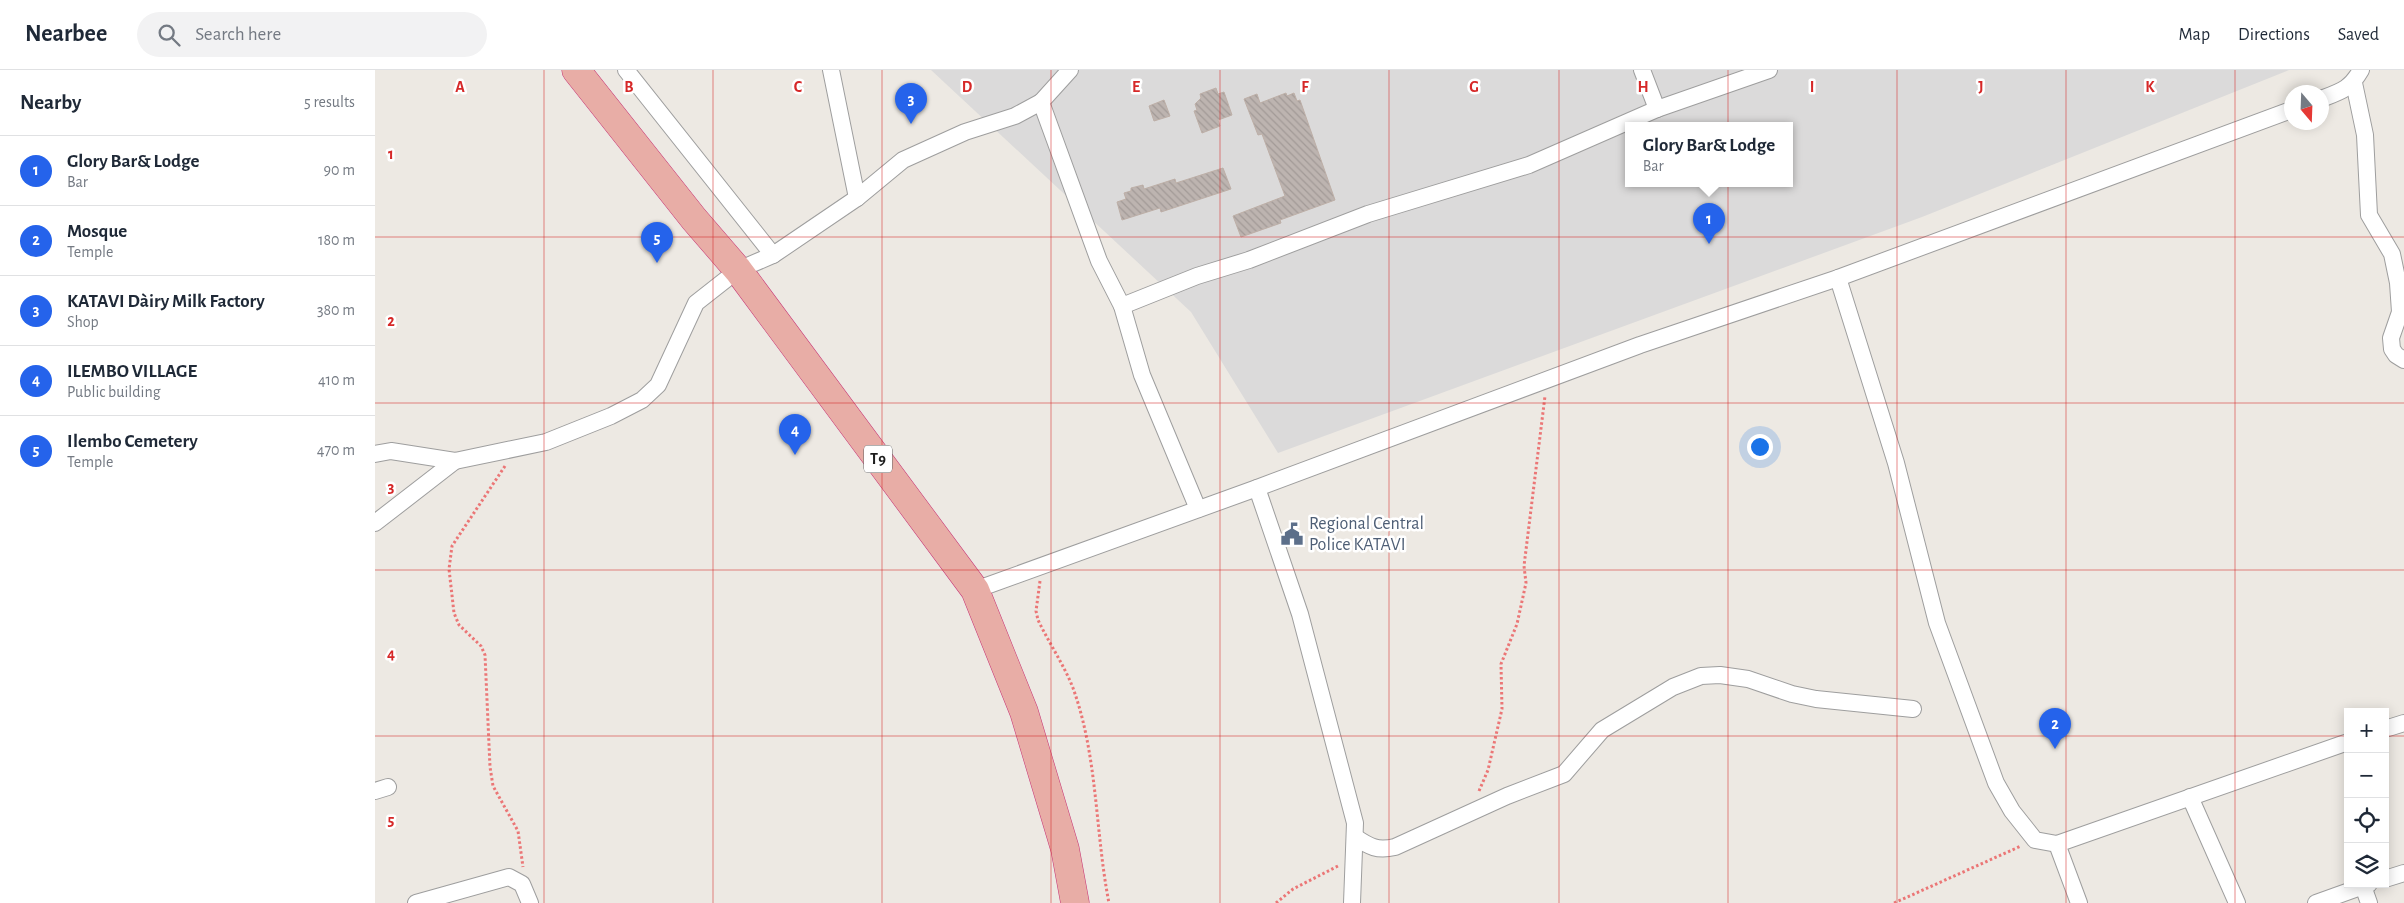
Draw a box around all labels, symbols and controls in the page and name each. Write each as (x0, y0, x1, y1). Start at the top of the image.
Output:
search box (137, 12, 487, 57)
icon: search (155, 21, 183, 49)
text: Nearbee (25, 22, 107, 46)
text: Search here (195, 25, 281, 44)
text: Map (2179, 26, 2210, 44)
text: Directions (2238, 26, 2310, 44)
text: Saved (2338, 26, 2379, 44)
text: A (455, 79, 465, 95)
text: B (624, 79, 634, 95)
text: C (794, 79, 803, 95)
text: D (962, 79, 973, 95)
text: E (1132, 79, 1140, 95)
text: F (1301, 79, 1309, 95)
text: G (1469, 79, 1479, 95)
text: H (1637, 79, 1649, 95)
text: I (1810, 79, 1814, 95)
text: J (1978, 79, 1984, 95)
text: K (2145, 79, 2155, 95)
pin: 3 (895, 83, 927, 124)
north arrow (2284, 85, 2329, 130)
text: Nearby (20, 92, 81, 113)
text: 5 results (304, 94, 355, 110)
popup (1625, 122, 1793, 187)
text: Glory Bar& Lodge (1643, 136, 1775, 155)
text: 1 (388, 146, 394, 162)
text: Glory Bar& Lodge (67, 152, 199, 171)
text: Bar (1643, 158, 1664, 174)
text: 1 (33, 162, 39, 178)
text: 90 m (324, 162, 355, 178)
text: Bar (67, 174, 88, 190)
pin: 1 (1693, 203, 1725, 244)
text: Mosque (67, 222, 127, 241)
pin: 5 (641, 222, 673, 263)
text: 2 (32, 232, 40, 248)
text: 180 m (318, 232, 355, 248)
text: Temple (67, 244, 113, 260)
text: KATAVI Dàiry Milk Factory (67, 292, 265, 311)
text: 3 (33, 302, 39, 318)
text: 380 m (317, 302, 355, 318)
text: 2 (387, 313, 395, 329)
text: Shop (67, 314, 99, 330)
text: ILEMBO VILLAGE (67, 362, 197, 381)
text: 4 (32, 372, 40, 388)
text: 410 m (318, 372, 355, 388)
text: Public building (67, 384, 161, 400)
pin: 4 (779, 414, 811, 455)
text: Ilembo Cemetery (67, 432, 198, 451)
your location (1747, 434, 1773, 460)
text: 5 (33, 442, 39, 458)
text: 470 m (317, 442, 355, 458)
road number: T9 (864, 446, 892, 472)
text: Temple (67, 454, 113, 470)
text: 3 (388, 479, 395, 495)
place label: Regional Central Police KATAVI (1309, 515, 1424, 554)
public building icon: Regional Central Police KATAVI (1279, 521, 1305, 547)
text: 4 (387, 646, 395, 662)
pin: 2 (2039, 708, 2071, 749)
map controls (2344, 708, 2389, 888)
button: + (2344, 708, 2389, 753)
button: − (2344, 753, 2389, 798)
button: locate (2344, 798, 2389, 843)
text: 5 (388, 812, 395, 828)
button: layers (2344, 843, 2389, 888)

